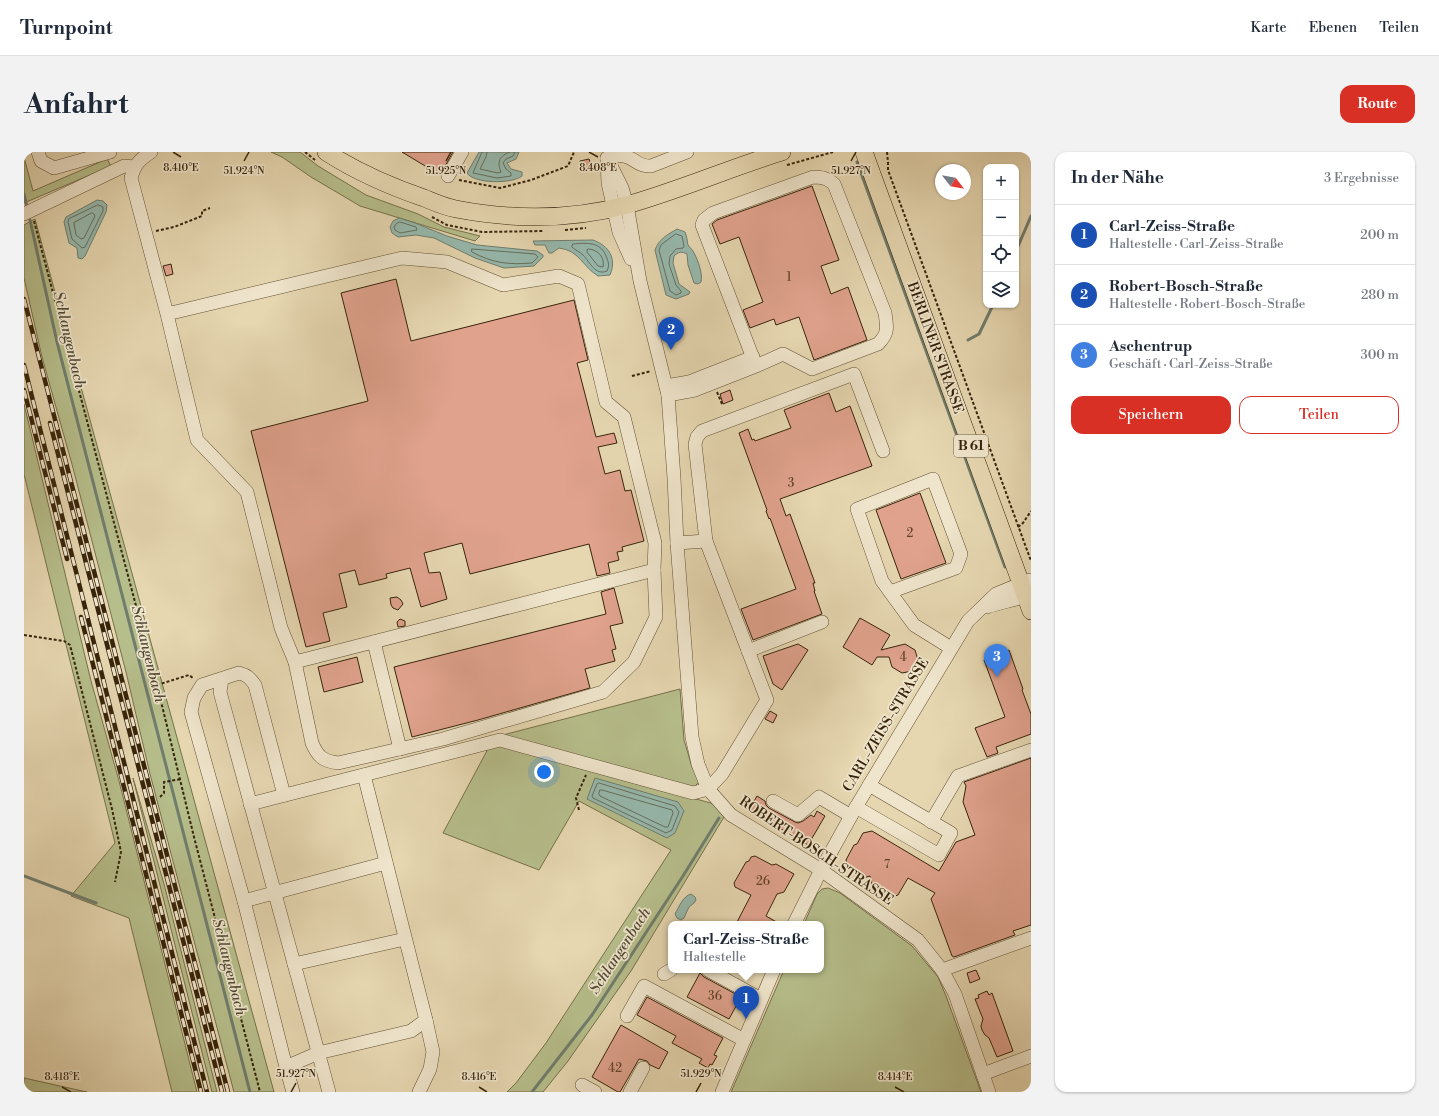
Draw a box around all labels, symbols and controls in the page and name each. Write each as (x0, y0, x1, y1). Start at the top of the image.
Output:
text: Turnpoint (20, 16, 113, 40)
text: Karte (1250, 19, 1287, 37)
text: Ebenen (1309, 19, 1357, 37)
text: Teilen (1379, 19, 1419, 37)
button: Route (1340, 85, 1415, 123)
text: Anfahrt (24, 87, 128, 122)
text: 8.410°E (163, 162, 199, 174)
text: 8.408°E (579, 162, 617, 174)
north arrow (935, 164, 971, 200)
map controls (983, 164, 1019, 308)
button: + (983, 164, 1019, 200)
text: 51.924°N (223, 165, 265, 177)
text: 51.925°N (426, 165, 467, 177)
text: 51.927°N (831, 165, 872, 177)
text: In der Nähe (1071, 167, 1164, 189)
text: 3 Ergebnisse (1324, 170, 1399, 186)
button: − (983, 200, 1019, 236)
text: Carl-Zeiss-Straße (1109, 217, 1235, 236)
text: 1 (1081, 227, 1087, 243)
text: 200 m (1360, 227, 1399, 243)
button: locate (983, 236, 1019, 272)
text: Haltestelle · Carl-Zeiss-Straße (1109, 236, 1284, 252)
house number: 1 (786, 270, 792, 285)
button: layers (983, 272, 1019, 308)
text: Robert-Bosch-Straße (1109, 277, 1263, 296)
street label: BERLINER STRASSE (902, 279, 967, 416)
text: 2 (1080, 287, 1088, 303)
text: 280 m (1361, 287, 1399, 303)
water label: Schlangenbach (49, 289, 90, 391)
text: Haltestelle · Robert-Bosch-Straße (1109, 296, 1305, 312)
pin: 2 (658, 317, 684, 350)
text: Aschentrup (1109, 337, 1192, 356)
text: 3 (1080, 347, 1088, 363)
text: 300 m (1361, 347, 1399, 363)
text: Geschäft · Carl-Zeiss-Straße (1109, 356, 1273, 372)
button: Speichern (1071, 396, 1231, 434)
button: Teilen (1239, 396, 1399, 434)
road number: B 61 (954, 435, 988, 457)
house number: 3 (788, 476, 795, 491)
house number: 2 (907, 526, 914, 541)
water label: Schlangenbach (127, 603, 169, 705)
pin: 3 (984, 644, 1010, 677)
house number: 4 (899, 650, 907, 665)
street label: CARL-ZEISS-STRASSE (839, 655, 933, 795)
your location (534, 762, 554, 782)
street label: ROBERT-BOSCH-STRASSE (735, 793, 897, 909)
house number: 7 (884, 857, 890, 872)
house number: 26 (756, 874, 770, 889)
water label: Schlangenbach (585, 904, 655, 998)
water label: Schlangenbach (208, 916, 250, 1018)
popup (668, 921, 824, 973)
text: Carl-Zeiss-Straße (683, 930, 809, 949)
text: Haltestelle (683, 949, 746, 965)
pin: 1 (733, 986, 759, 1019)
house number: 36 (708, 989, 722, 1004)
house number: 42 (608, 1061, 622, 1076)
text: 51.927°N (276, 1068, 317, 1080)
text: 51.929°N (680, 1068, 722, 1080)
text: 8.418°E (44, 1071, 80, 1083)
text: 8.416°E (462, 1071, 497, 1083)
text: 8.414°E (878, 1071, 912, 1083)

